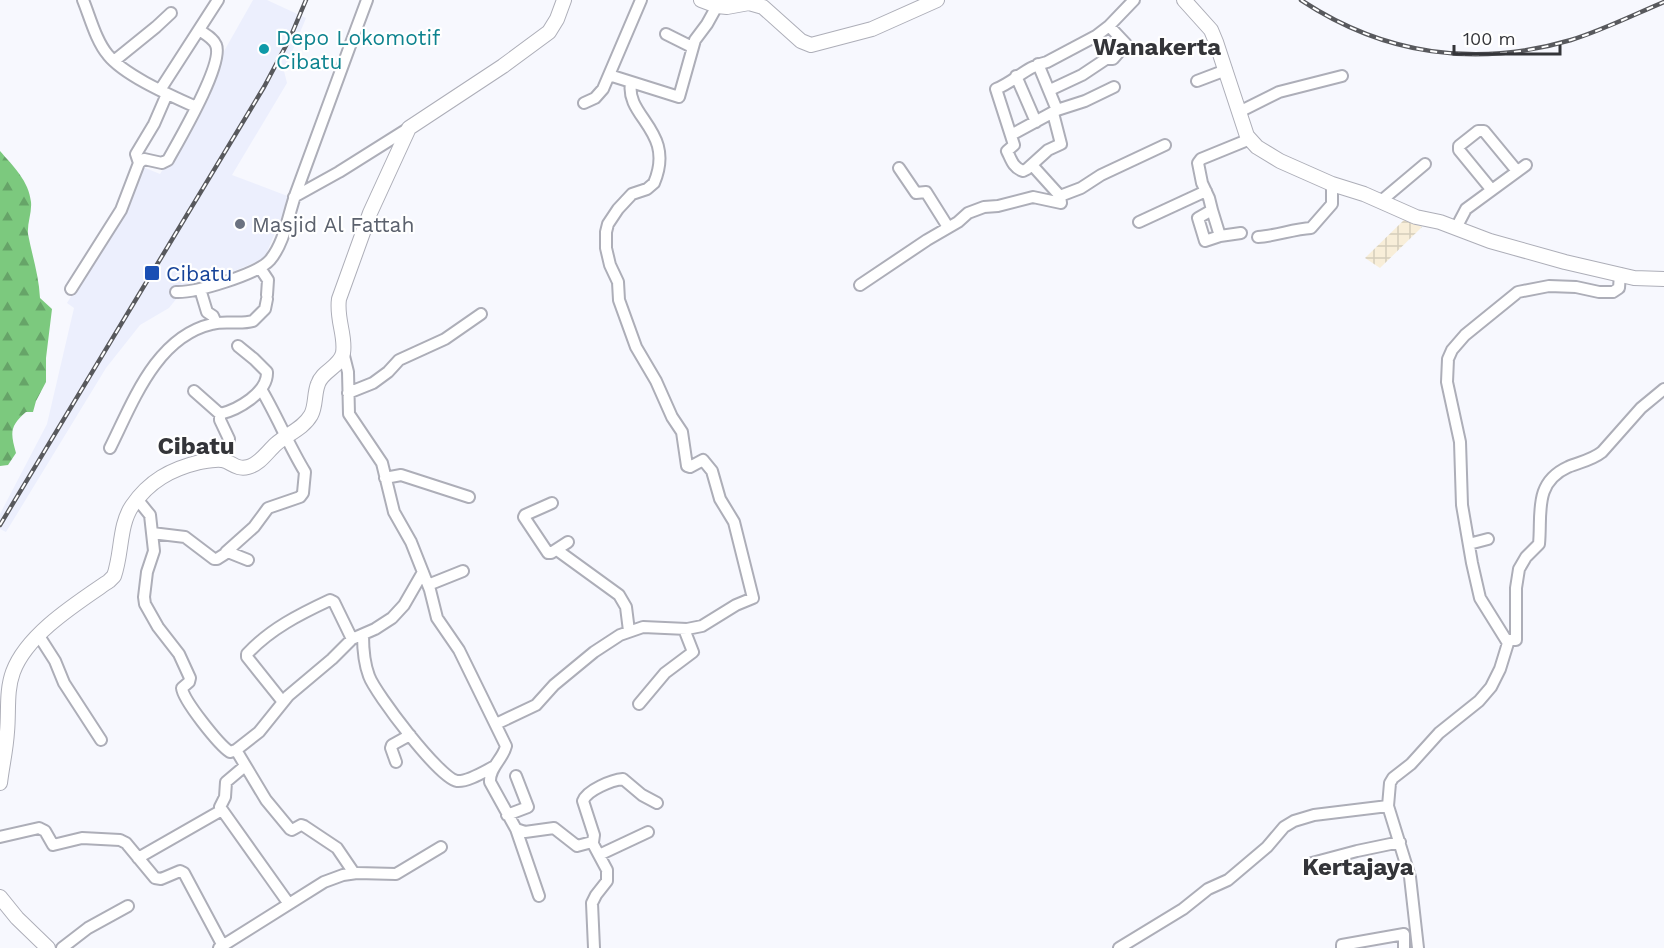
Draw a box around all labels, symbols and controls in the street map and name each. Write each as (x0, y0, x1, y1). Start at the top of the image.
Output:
scale bar (1454, 18, 1560, 56)
place label: Depo Lokomotif Cibatu (276, 25, 440, 74)
text: 100 m (1463, 28, 1516, 49)
district label: Wanakerta (1093, 33, 1221, 61)
marker: Depo Lokomotif Cibatu (257, 42, 271, 56)
place label: Masjid Al Fattah (252, 212, 414, 237)
marker: Masjid Al Fattah (233, 217, 247, 231)
place label: Cibatu (166, 261, 232, 286)
marker: Cibatu (143, 264, 161, 282)
district label: Cibatu (157, 432, 235, 460)
district label: Kertajaya (1302, 853, 1414, 881)

